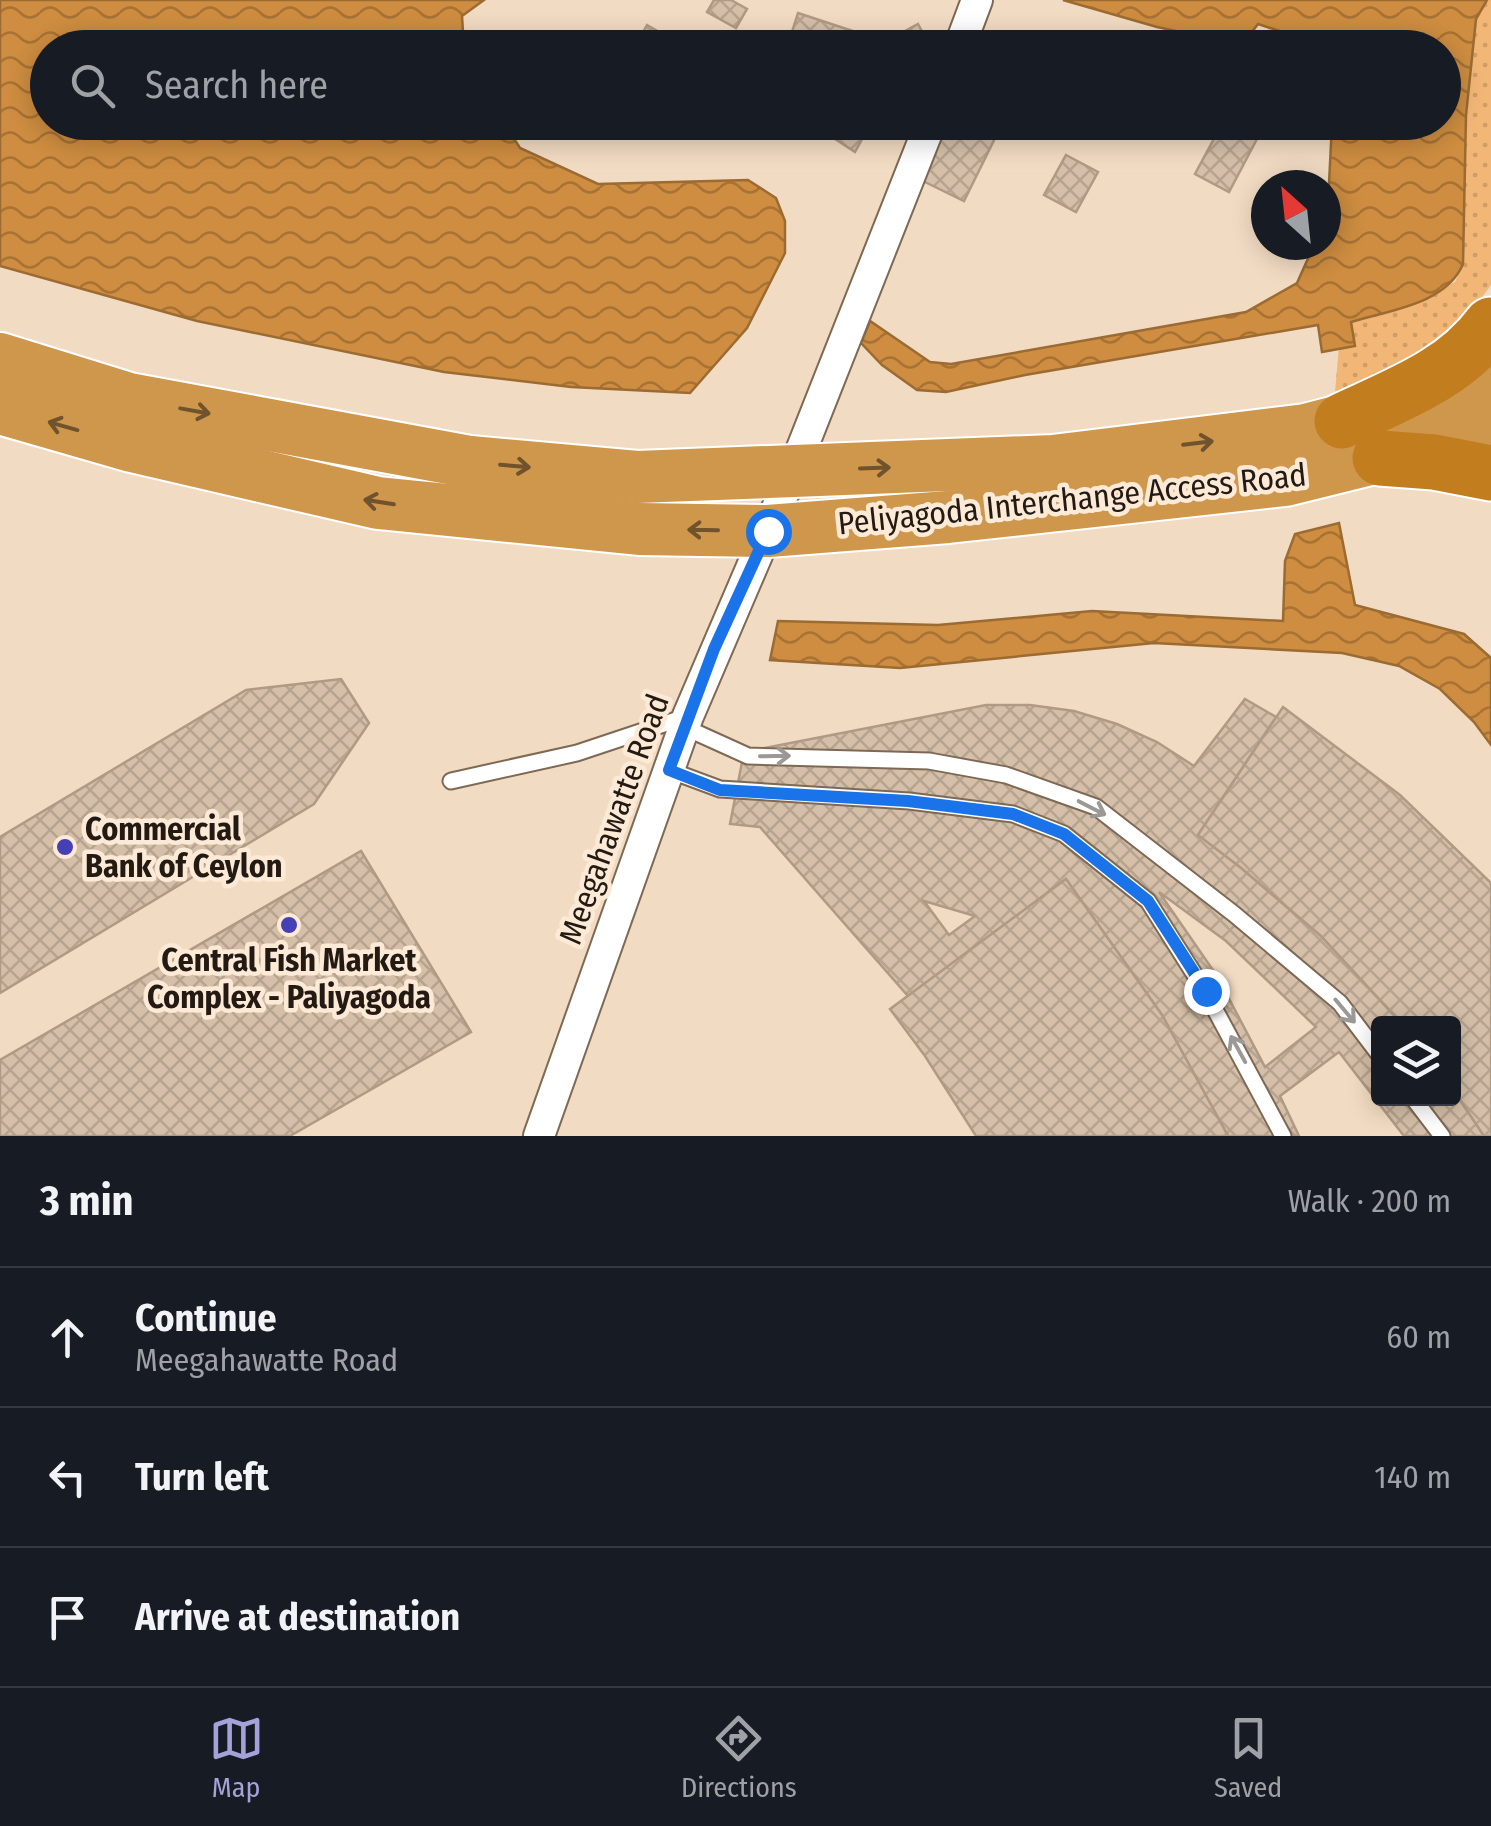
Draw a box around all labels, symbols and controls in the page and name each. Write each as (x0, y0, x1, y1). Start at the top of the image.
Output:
search box (30, 30, 1461, 140)
icon: search (65, 58, 120, 113)
text: Search here (145, 62, 328, 108)
north arrow (1251, 170, 1341, 260)
one-way arrow (178, 402, 211, 421)
one-way arrow (48, 416, 79, 434)
one-way arrow (1182, 433, 1214, 452)
street label: Peliyagoda Interchange Access Road (836, 455, 1308, 543)
one-way arrow (499, 457, 531, 476)
one-way arrow (858, 458, 890, 477)
one-way arrow (363, 492, 396, 511)
route start (746, 509, 792, 555)
one-way arrow (687, 520, 720, 540)
street label: Meegahawatte Road (551, 689, 677, 949)
one-way arrow (758, 746, 791, 766)
one-way arrow (1077, 799, 1107, 818)
place label: Commercial Bank of Ceylon (85, 810, 283, 885)
marker: Commercial Bank of Ceylon (54, 836, 76, 858)
marker: Central Fish Market Complex - Paliyagoda (278, 914, 300, 936)
place label: Central Fish Market Complex - Paliyagoda (147, 941, 431, 1016)
route end (1184, 969, 1230, 1015)
one-way arrow (1333, 998, 1356, 1023)
map controls (1371, 1016, 1461, 1106)
button: layers (1371, 1016, 1461, 1106)
one-way arrow (1227, 1035, 1247, 1065)
text: 3 min (40, 1176, 134, 1226)
text: Walk · 200 m (1288, 1182, 1451, 1220)
text: Continue (135, 1295, 276, 1341)
icon: ahead (40, 1310, 95, 1365)
text: 60 m (1386, 1318, 1451, 1356)
text: Meegahawatte Road (135, 1341, 398, 1379)
icon: left (40, 1450, 95, 1505)
text: Turn left (135, 1454, 269, 1500)
text: 140 m (1374, 1458, 1451, 1496)
icon: arrive (40, 1590, 95, 1645)
text: Arrive at destination (135, 1594, 460, 1640)
tab: Map (209, 1711, 264, 1804)
tab: Directions (681, 1711, 797, 1804)
tab: Saved (1214, 1711, 1282, 1804)

